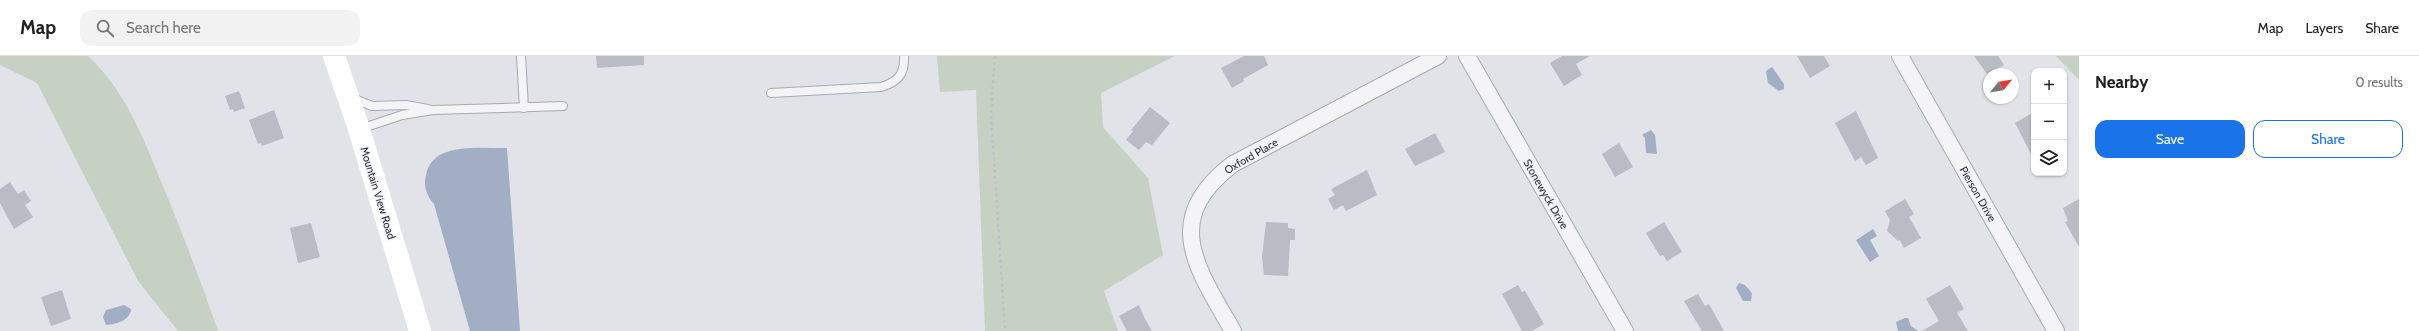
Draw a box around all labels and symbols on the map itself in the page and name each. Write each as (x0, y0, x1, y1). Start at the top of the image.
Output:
north arrow (1983, 68, 2019, 104)
street label: Oxford Place (1222, 135, 1281, 177)
street label: Mountain View Road (357, 145, 399, 241)
street label: Stonewyck Drive (1520, 157, 1572, 232)
street label: Pierson Drive (1957, 164, 2000, 224)

